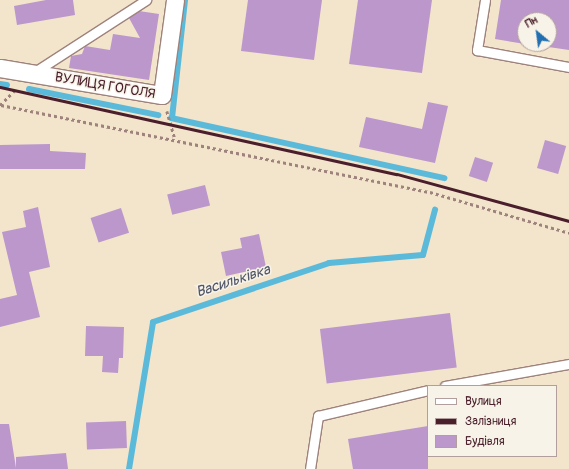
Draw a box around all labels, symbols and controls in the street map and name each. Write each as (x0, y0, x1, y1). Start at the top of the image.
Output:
north arrow (517, 12, 557, 52)
text: Пн (523, 13, 540, 31)
street label: ВУЛИЦЯ ГОГОЛЯ (53, 69, 157, 103)
water label: Васильківка (194, 261, 272, 301)
legend (427, 385, 557, 457)
text: Вулиця (465, 394, 502, 409)
text: Залізниця (465, 414, 517, 429)
text: Будівля (465, 434, 505, 449)

